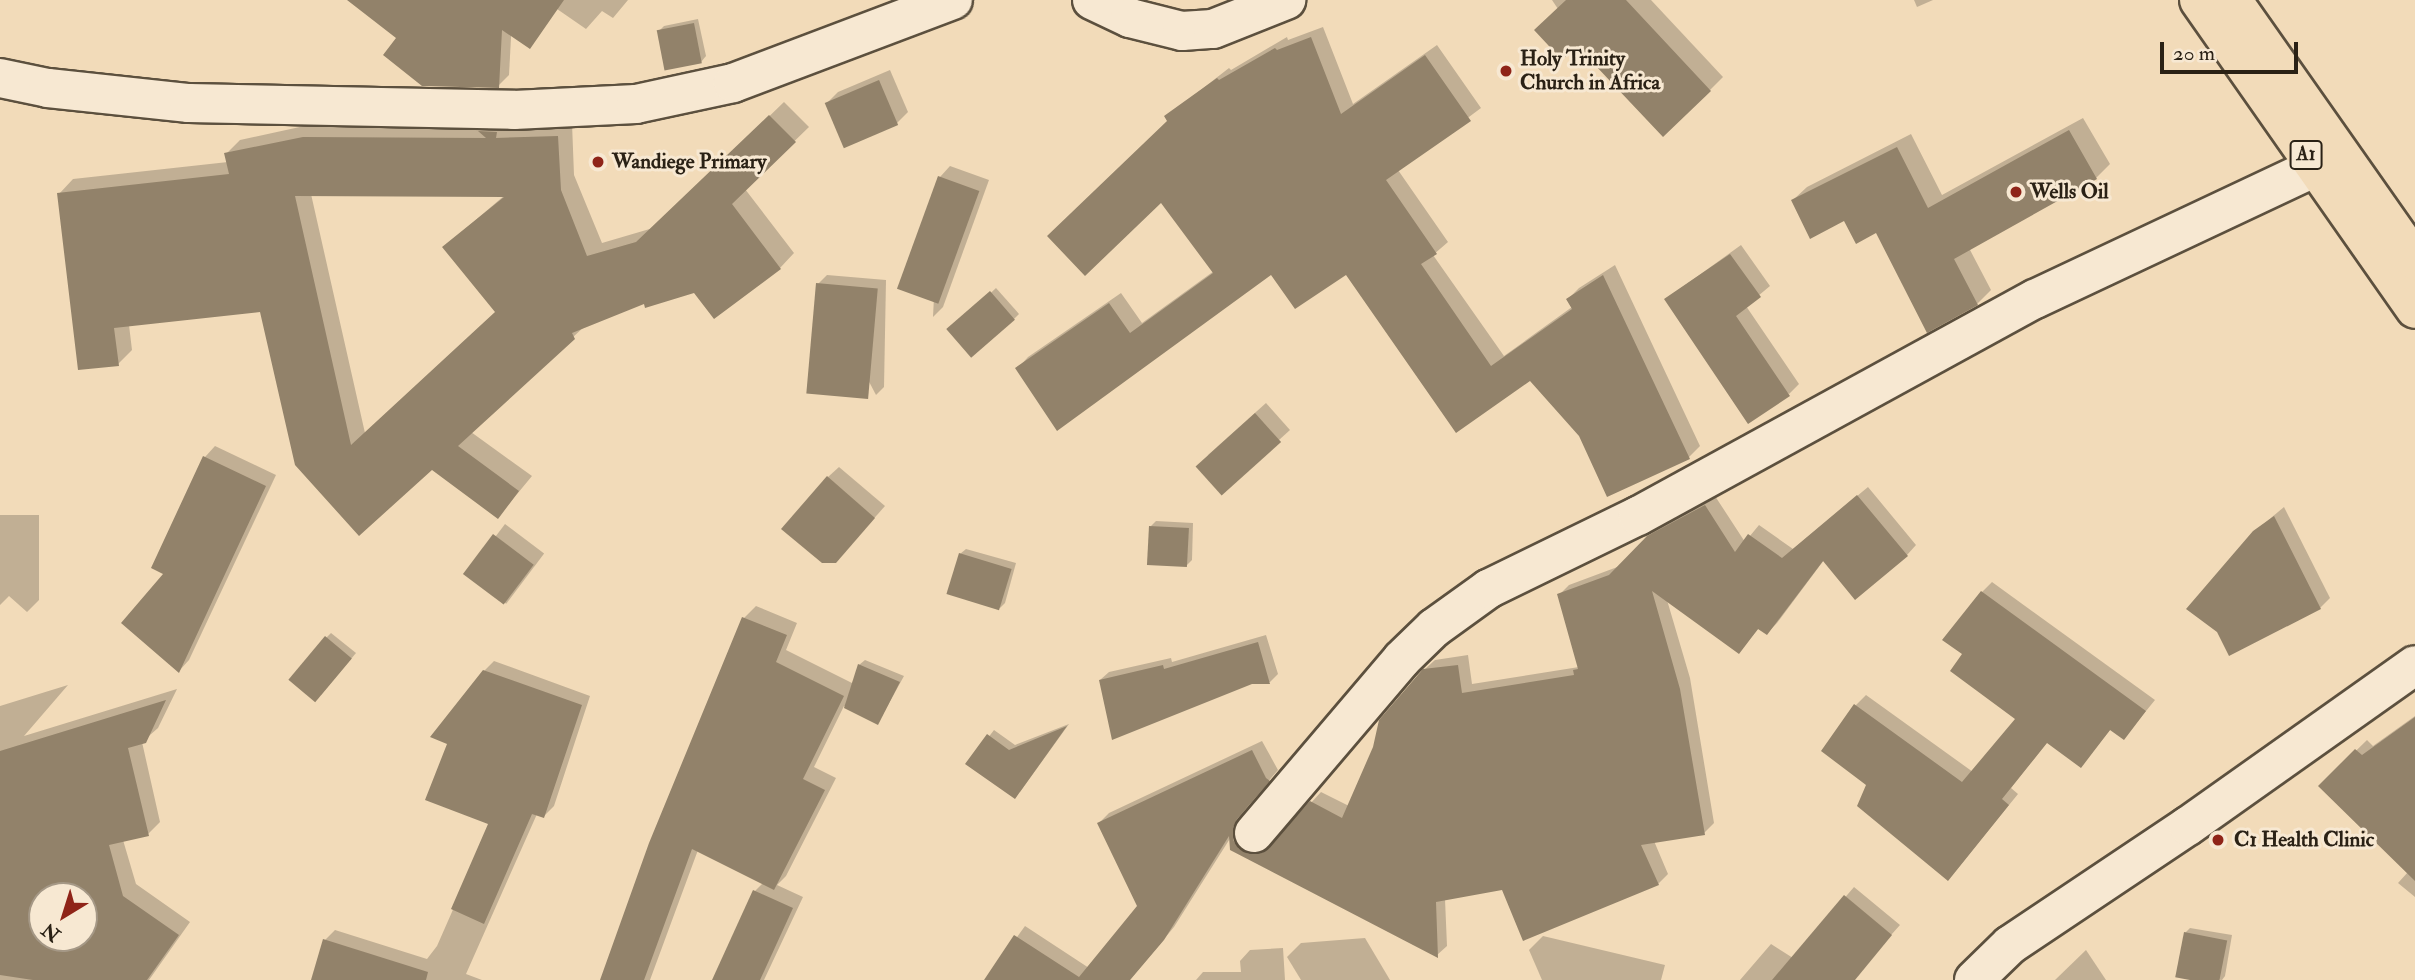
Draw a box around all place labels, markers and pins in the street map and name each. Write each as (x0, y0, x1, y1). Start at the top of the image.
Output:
place label: Holy Trinity Church in Africa (1520, 46, 1660, 96)
marker: Holy Trinity Church in Africa (1498, 63, 1514, 79)
place label: Wandiege Primary (612, 149, 767, 175)
marker: Wandiege Primary (590, 154, 606, 170)
place label: Wells Oil (2030, 179, 2109, 205)
marker: Wells Oil (2008, 184, 2024, 200)
place label: C1 Health Clinic (2234, 827, 2374, 853)
marker: C1 Health Clinic (2208, 830, 2228, 850)

